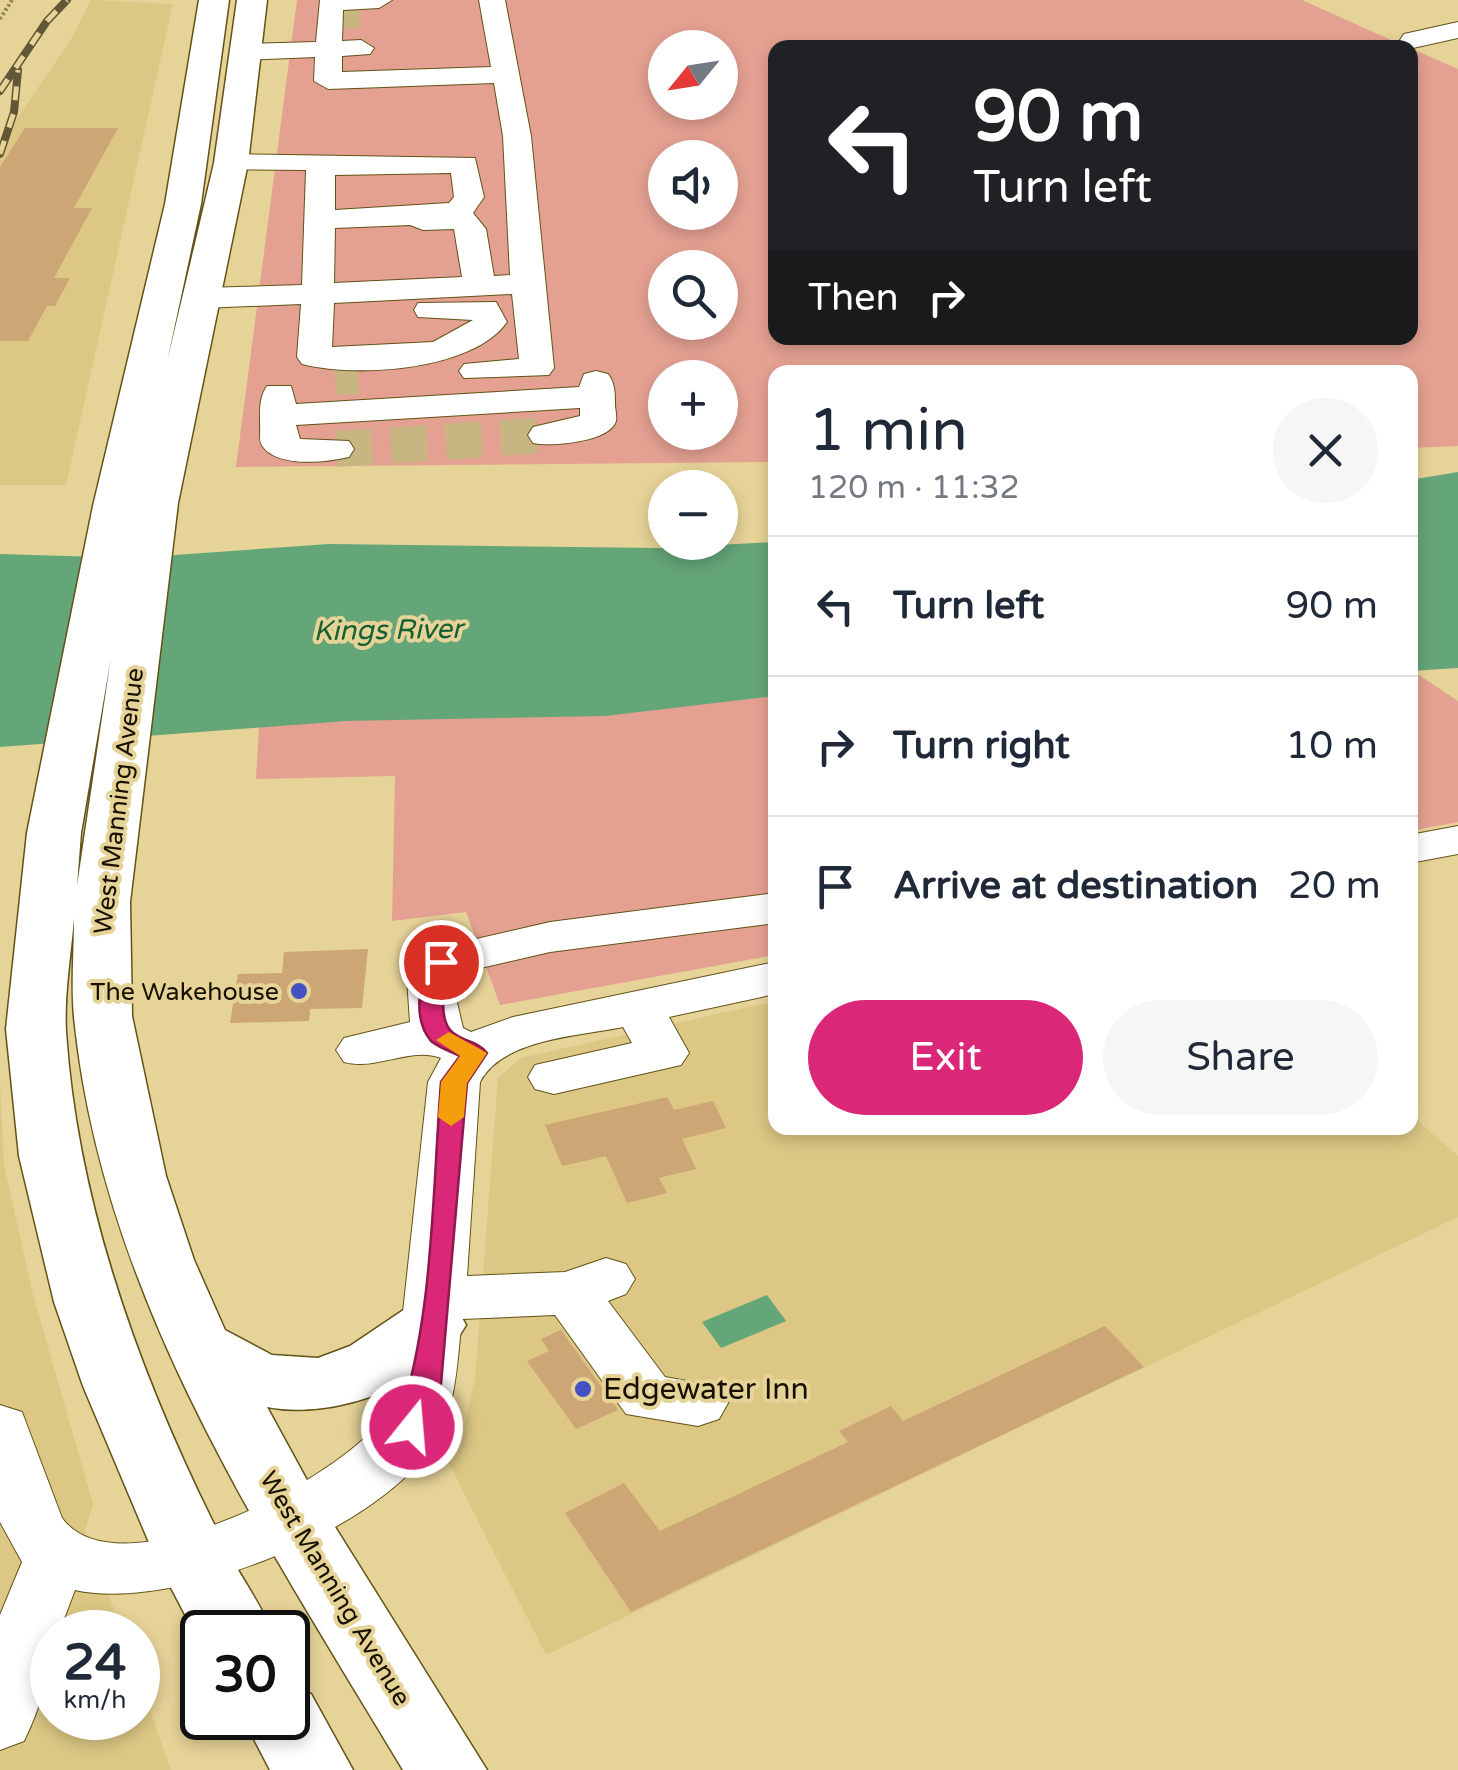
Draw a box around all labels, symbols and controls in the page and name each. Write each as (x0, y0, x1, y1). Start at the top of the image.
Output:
north arrow (648, 30, 738, 120)
map controls (648, 30, 738, 560)
text: 90 m (973, 76, 1143, 160)
icon: left (808, 80, 938, 210)
button: sound (648, 140, 738, 230)
text: Turn left (973, 161, 1152, 215)
button: search (648, 250, 738, 340)
icon: right (919, 270, 974, 325)
text: Then (808, 275, 899, 321)
button: + (648, 360, 738, 450)
text: 1 min (808, 395, 968, 467)
button: close (1273, 398, 1378, 503)
text: 120 m · 11:32 (808, 469, 1020, 507)
button: − (648, 470, 738, 560)
icon: left (808, 579, 863, 634)
text: Turn left (893, 583, 1044, 629)
text: 90 m (1286, 583, 1378, 629)
water label: Kings River (313, 612, 466, 648)
street label: West Manning Avenue (88, 666, 150, 936)
icon: right (808, 719, 863, 774)
text: Turn right (893, 723, 1070, 769)
text: 10 m (1286, 723, 1378, 769)
icon: arrive (808, 859, 863, 914)
text: Arrive at destination (893, 863, 1258, 909)
text: 20 m (1288, 863, 1381, 909)
pin (399, 920, 484, 1005)
icon: arrive (414, 935, 469, 990)
place label: The Wakehouse (90, 977, 279, 1007)
marker: The Wakehouse (288, 980, 310, 1002)
button: Exit (808, 1000, 1083, 1115)
button: Share (1103, 1000, 1378, 1115)
place label: Edgewater Inn (603, 1371, 809, 1408)
position arrow (360, 1375, 464, 1479)
marker: Edgewater Inn (572, 1378, 594, 1400)
street label: West Manning Avenue (253, 1466, 417, 1711)
speed limit sign: 30 (180, 1610, 310, 1740)
text: 24 (64, 1633, 126, 1693)
text: km/h (64, 1685, 126, 1715)

